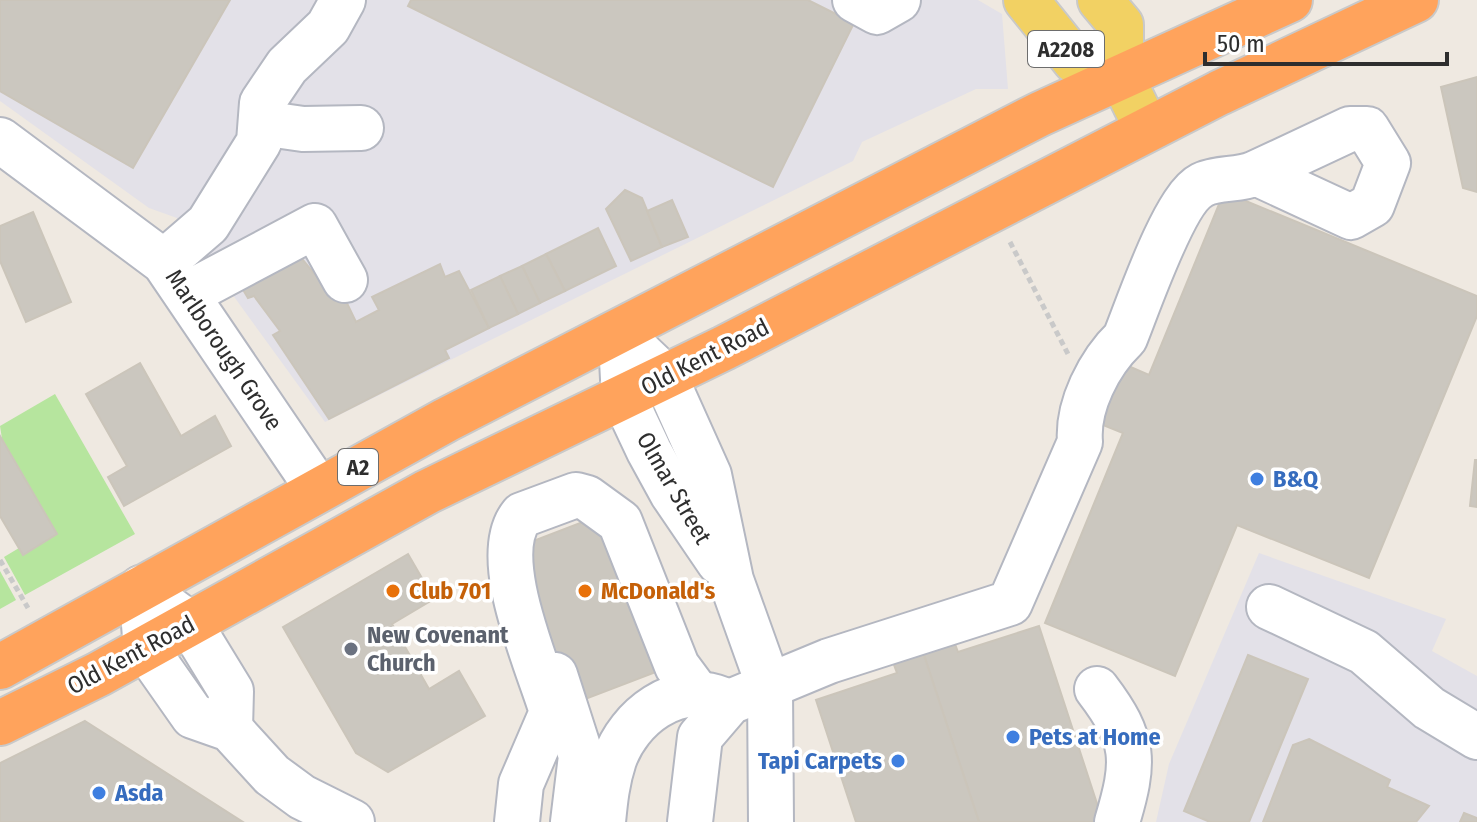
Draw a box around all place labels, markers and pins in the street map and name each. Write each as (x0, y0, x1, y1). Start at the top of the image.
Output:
place label: B&Q (1273, 465, 1319, 493)
marker: B&Q (1248, 470, 1266, 488)
place label: Club 701 (409, 577, 491, 605)
place label: McDonald's (601, 577, 716, 605)
marker: Club 701 (384, 582, 402, 600)
marker: McDonald's (576, 582, 594, 600)
place label: New Covenant Church (367, 621, 509, 677)
marker: New Covenant Church (342, 640, 360, 658)
place label: Pets at Home (1029, 723, 1161, 751)
marker: Pets at Home (1004, 728, 1022, 746)
place label: Tapi Carpets (758, 747, 882, 775)
marker: Tapi Carpets (889, 752, 907, 770)
place label: Asda (114, 779, 164, 807)
marker: Asda (90, 784, 108, 802)

